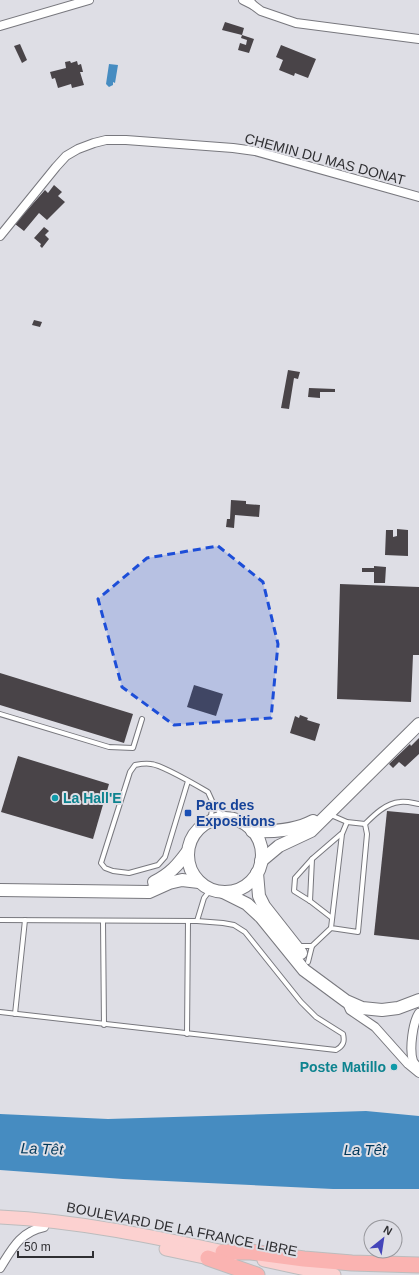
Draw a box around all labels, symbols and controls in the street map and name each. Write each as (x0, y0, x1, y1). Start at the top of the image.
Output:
street label: CHEMIN DU MAS DONAT (243, 130, 407, 188)
place label: La Hall'E (63, 790, 122, 806)
marker: La Hall'E (50, 793, 60, 803)
place label: Parc des Expositions (196, 797, 276, 829)
marker: Parc des Expositions (183, 808, 193, 818)
place label: Poste Matillo (300, 1059, 386, 1075)
marker: Poste Matillo (389, 1062, 399, 1072)
water label: La Têt (20, 1139, 64, 1158)
water label: La Têt (344, 1141, 387, 1158)
street label: BOULEVARD DE LA FRANCE LIBRE (65, 1199, 299, 1259)
north arrow (363, 1219, 403, 1259)
text: N (382, 1223, 394, 1238)
scale bar (18, 1233, 93, 1259)
text: 50 m (24, 1240, 51, 1254)

